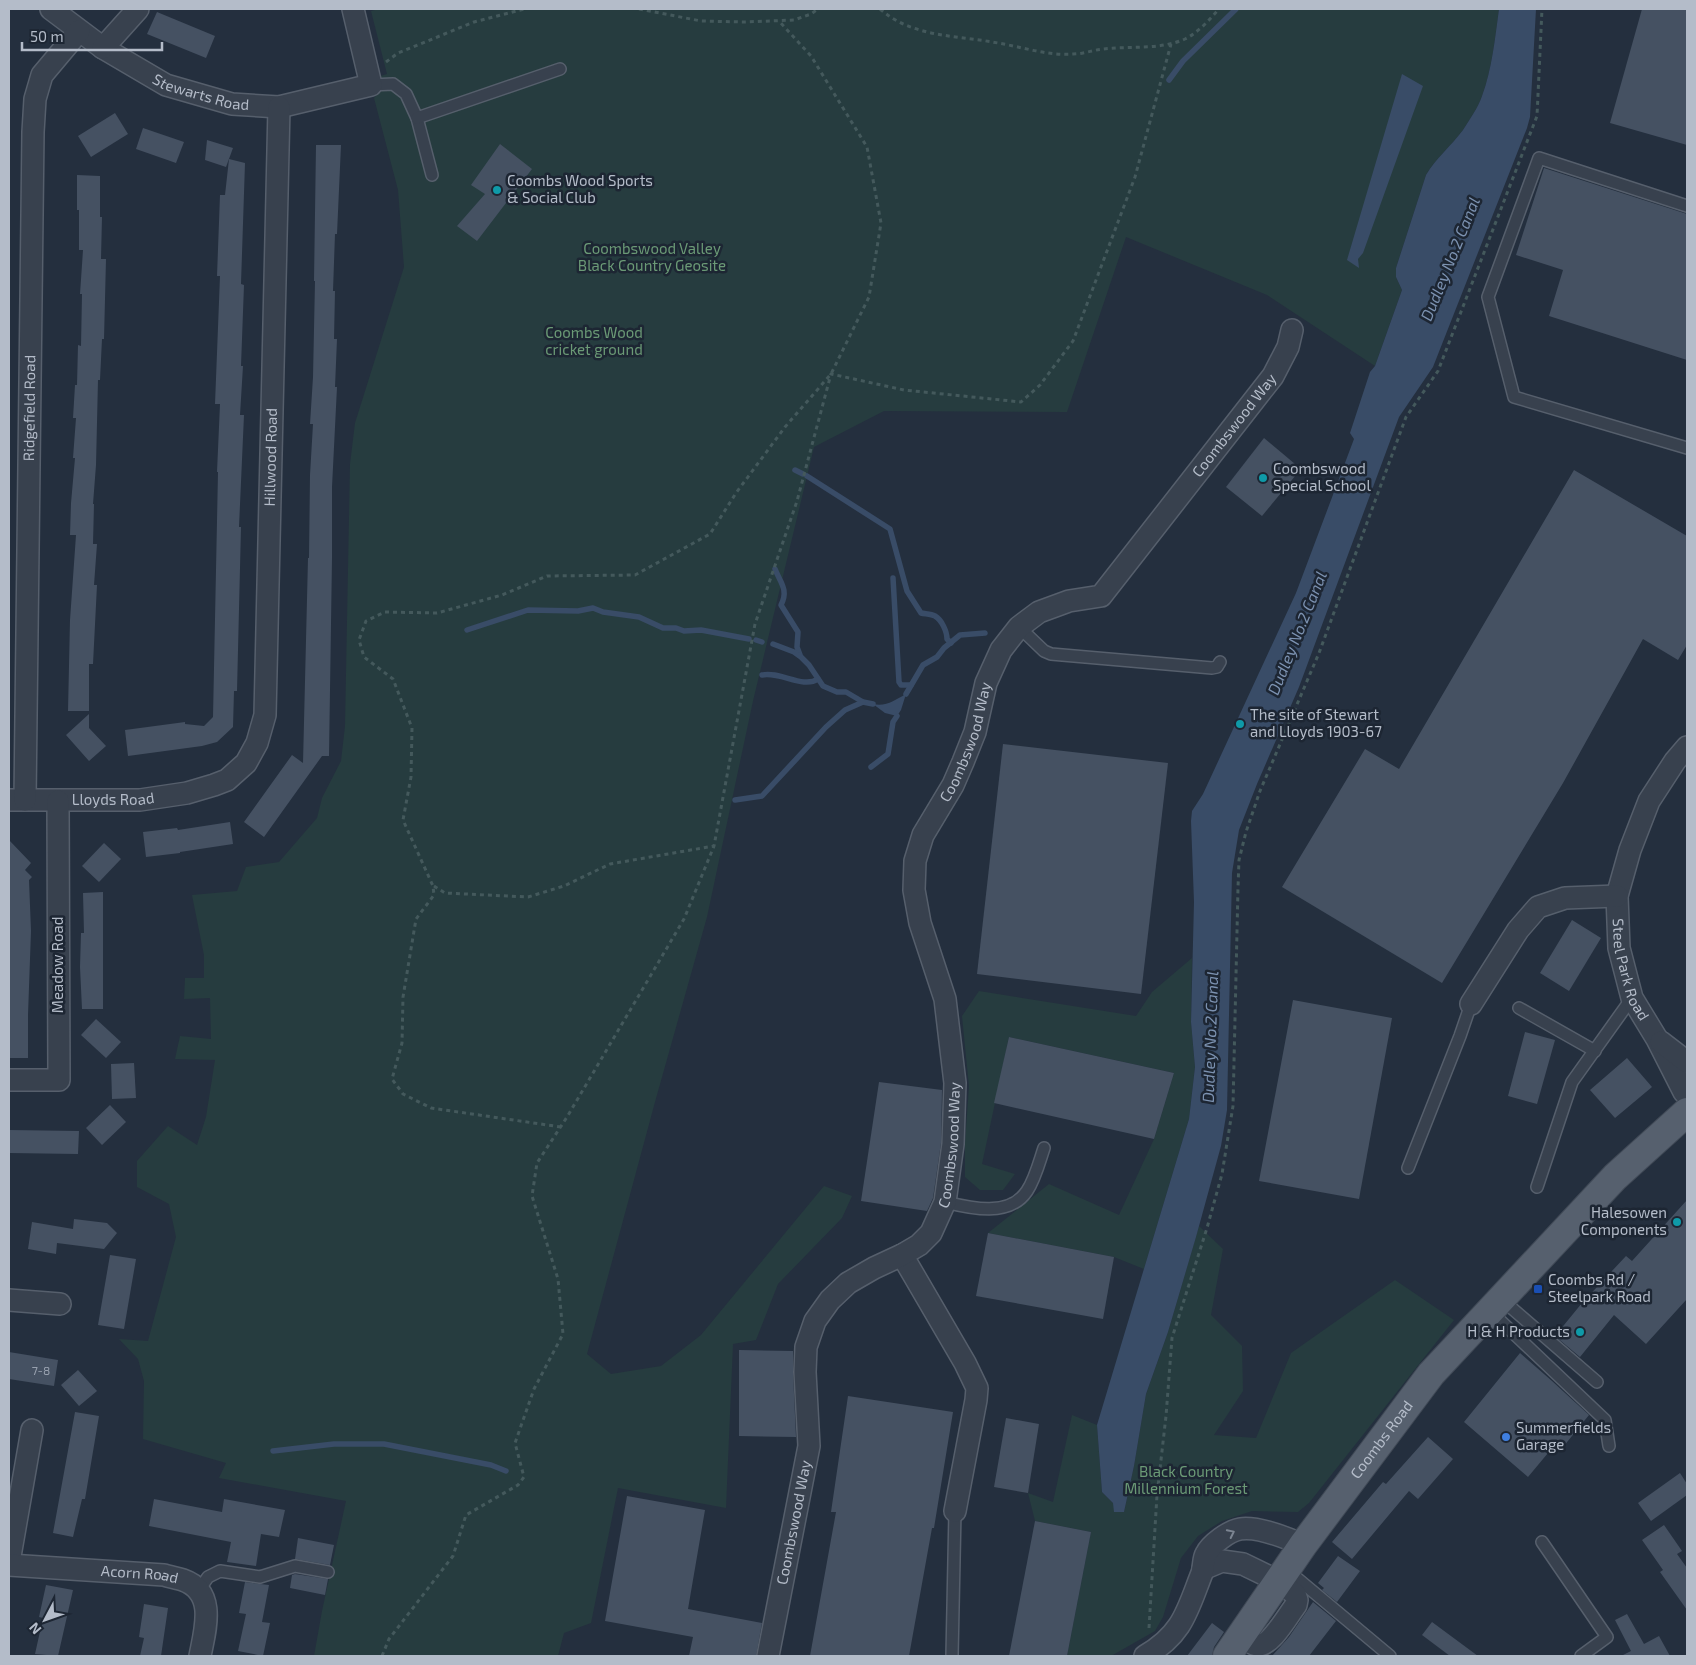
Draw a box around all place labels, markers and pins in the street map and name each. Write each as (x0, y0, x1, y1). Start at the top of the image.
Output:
place label: Coombs Wood Sports & Social Club (507, 171, 653, 206)
marker: Coombs Wood Sports & Social Club (491, 184, 503, 196)
place label: Coombswood Special School (1273, 459, 1371, 494)
marker: Coombswood Special School (1257, 472, 1269, 484)
place label: The site of Stewart and Lloyds 1903-67 (1250, 705, 1382, 740)
marker: The site of Stewart and Lloyds 1903-67 (1234, 718, 1246, 730)
place label: Halesowen Components (1581, 1203, 1667, 1238)
marker: Halesowen Components (1671, 1216, 1683, 1228)
place label: Coombs Rd / Steelpark Road (1548, 1270, 1651, 1305)
marker: Coombs Rd / Steelpark Road (1532, 1283, 1544, 1295)
place label: H & H Products (1467, 1322, 1570, 1340)
marker: H & H Products (1574, 1326, 1586, 1338)
place label: Summerfields Garage (1516, 1418, 1611, 1453)
marker: Summerfields Garage (1500, 1431, 1512, 1443)

